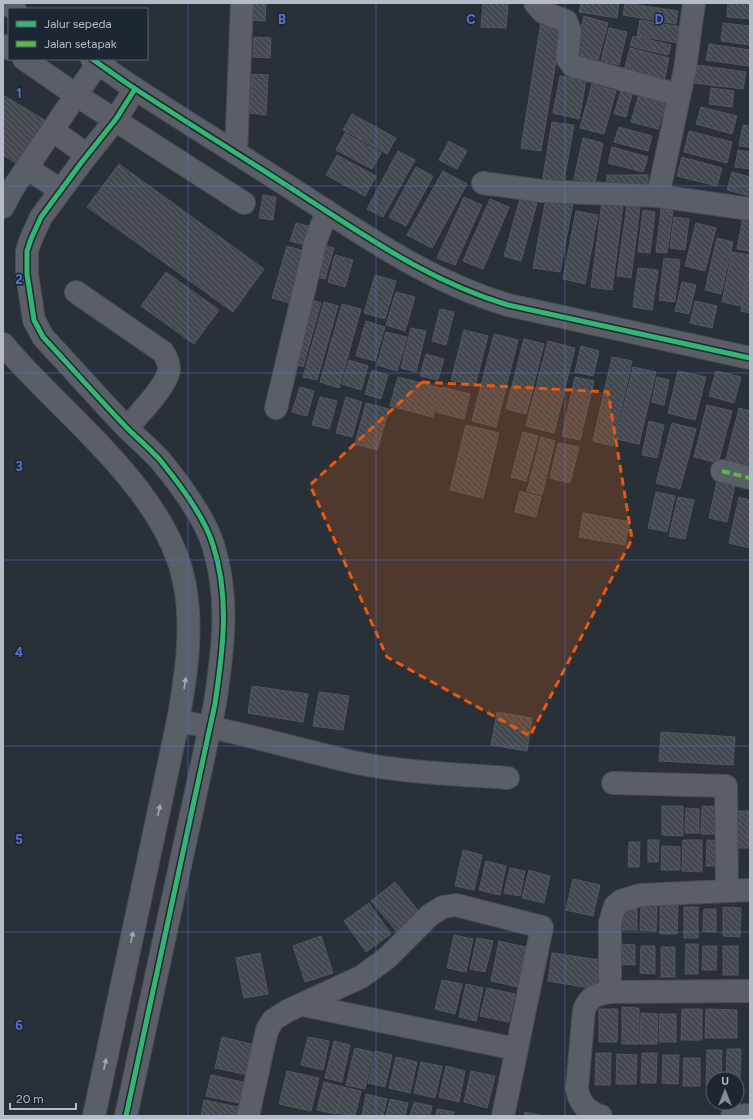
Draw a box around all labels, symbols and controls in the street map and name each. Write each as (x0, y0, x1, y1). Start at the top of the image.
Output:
legend (8, 8, 148, 60)
text: B (278, 12, 286, 27)
text: C (466, 12, 476, 27)
text: D (654, 12, 664, 27)
text: Jalur sepeda (44, 17, 112, 31)
text: Jalan setapak (44, 37, 117, 51)
text: 1 (16, 86, 22, 101)
text: 2 (15, 272, 23, 287)
text: 3 (15, 459, 23, 474)
text: 4 (15, 645, 23, 660)
one-way arrow (182, 676, 188, 689)
one-way arrow (157, 804, 163, 816)
text: 5 (15, 832, 23, 847)
one-way arrow (130, 931, 136, 943)
text: 6 (15, 1018, 23, 1033)
one-way arrow (102, 1058, 108, 1070)
north arrow (705, 1071, 745, 1111)
text: U (721, 1075, 729, 1088)
scale bar (10, 1085, 76, 1111)
text: 20 m (16, 1092, 44, 1106)

